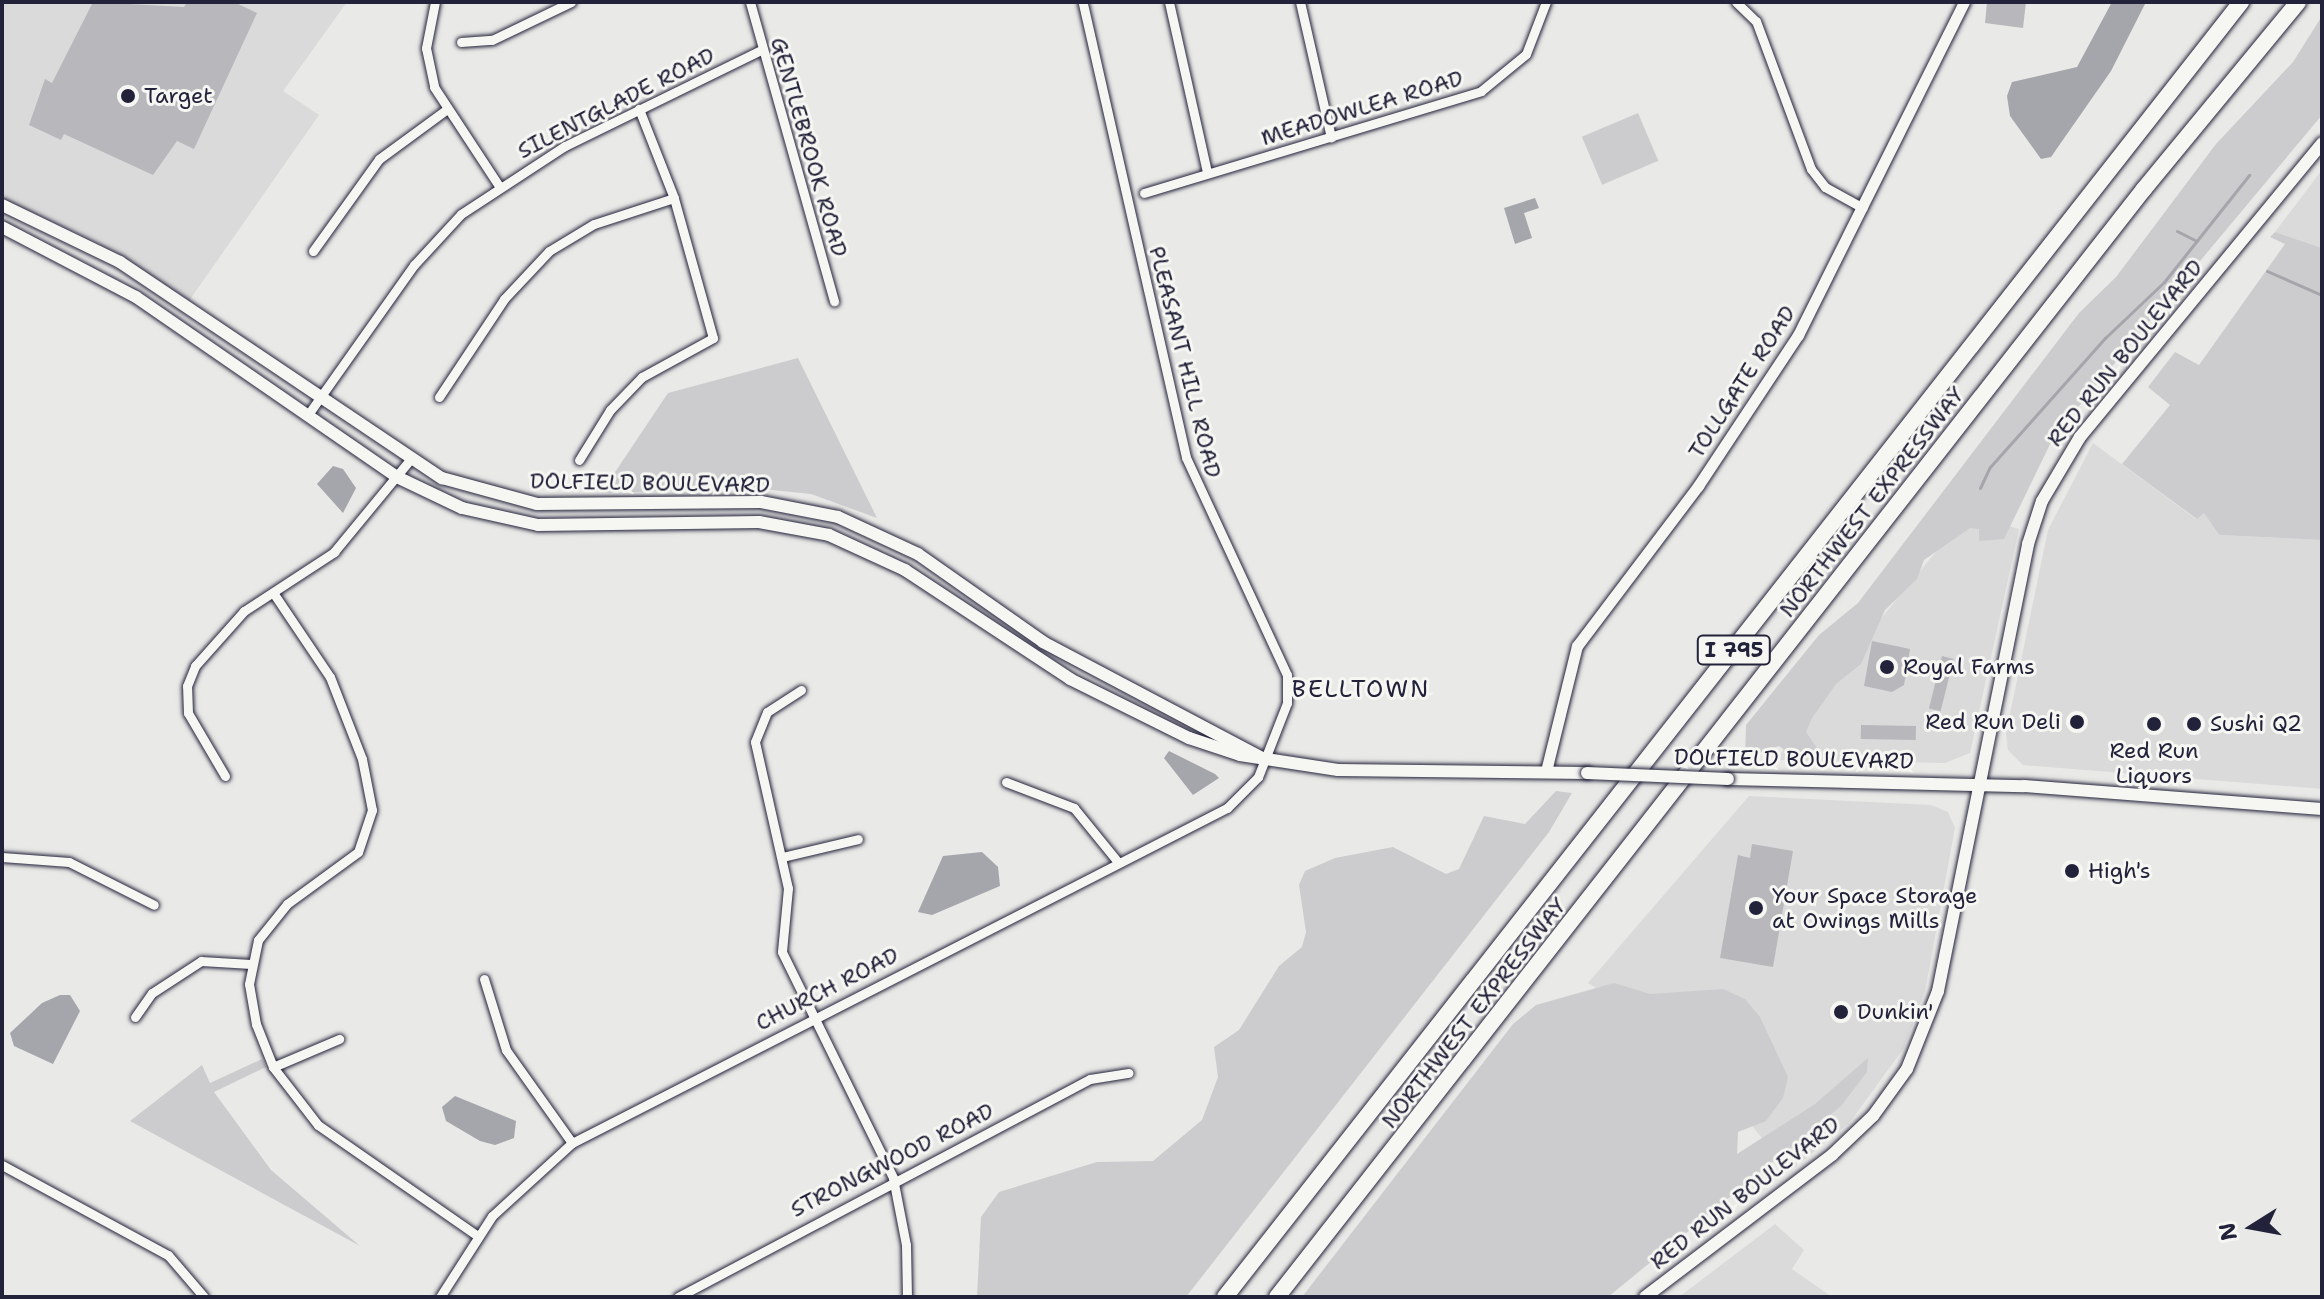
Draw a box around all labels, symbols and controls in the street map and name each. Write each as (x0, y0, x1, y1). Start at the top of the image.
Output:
street label: GENTLEBROOK ROAD (765, 34, 853, 260)
street label: SILENTGLADE ROAD (513, 42, 719, 164)
street label: MEADOWLEA ROAD (1258, 65, 1466, 151)
place label: Target (144, 83, 213, 109)
marker: Target (119, 87, 137, 105)
street label: PLEASANT HILL ROAD (1143, 243, 1227, 481)
street label: RED RUN BOULEVARD (2041, 254, 2209, 452)
street label: TOLLGATE ROAD (1683, 301, 1801, 463)
street label: NORTHWEST EXPRESSWAY (1774, 382, 1970, 622)
street label: DOLFIELD BOULEVARD (530, 468, 770, 498)
road number: I 795 (1696, 634, 1772, 666)
place label: Royal Farms (1903, 654, 2035, 680)
marker: Royal Farms (1878, 658, 1896, 676)
district label: BELLTOWN (1292, 676, 1430, 704)
place label: Red Run Deli (1925, 709, 2061, 735)
place label: Sushi Q2 (2210, 711, 2302, 737)
marker: Red Run Deli (2068, 713, 2086, 731)
marker: Red Run Liquors (2145, 715, 2163, 733)
marker: Sushi Q2 (2185, 715, 2203, 733)
place label: Red Run Liquors (2109, 737, 2199, 788)
street label: DOLFIELD BOULEVARD (1674, 744, 1914, 774)
place label: High's (2088, 858, 2151, 884)
marker: High's (2063, 862, 2081, 880)
place label: Your Space Storage at Owings Mills (1772, 882, 1978, 934)
street label: NORTHWEST EXPRESSWAY (1376, 893, 1572, 1133)
marker: Your Space Storage at Owings Mills (1747, 899, 1765, 917)
street label: CHURCH ROAD (751, 942, 903, 1036)
place label: Dunkin' (1857, 999, 1934, 1025)
marker: Dunkin' (1832, 1003, 1850, 1021)
street label: STRONGWOOD ROAD (786, 1097, 998, 1223)
street label: RED RUN BOULEVARD (1645, 1111, 1845, 1275)
north arrow (2212, 1187, 2292, 1267)
text: N (2212, 1220, 2244, 1243)

